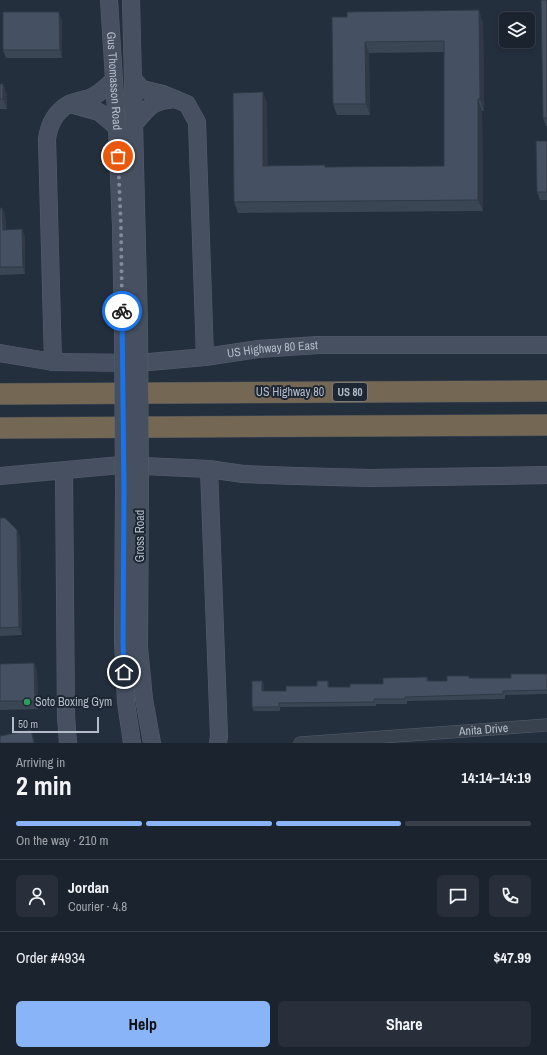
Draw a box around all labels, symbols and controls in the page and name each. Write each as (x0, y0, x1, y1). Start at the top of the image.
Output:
map controls (499, 12, 535, 48)
button: layers (499, 12, 535, 48)
street label: Gus Thomasson Road (103, 31, 125, 130)
pin (101, 139, 135, 173)
icon: bag (107, 145, 129, 167)
courier (102, 291, 142, 331)
icon: bike (111, 300, 133, 322)
street label: US Highway 80 East (226, 337, 319, 362)
road number: US 80 (333, 383, 367, 401)
street label: US Highway 80 (256, 384, 324, 400)
street label: Gross Road (132, 510, 148, 562)
pin (107, 655, 141, 689)
icon: home (113, 661, 135, 683)
place label: Soto Boxing Gym (35, 694, 112, 710)
marker: Soto Boxing Gym (22, 697, 32, 707)
scale bar (12, 715, 99, 734)
text: 50 m (18, 717, 38, 731)
street label: Anita Drive (457, 720, 509, 739)
text: Arriving in (16, 754, 65, 771)
text: 14:14–14:19 (461, 767, 531, 788)
text: 2 min (16, 768, 72, 803)
text: On the way · 210 m (16, 832, 108, 849)
button: person (16, 875, 58, 917)
button: chat (437, 875, 479, 917)
button: phone (489, 875, 531, 917)
text: Jordan (68, 877, 109, 898)
text: Courier · 4.8 (68, 898, 127, 915)
text: Order #4934 (16, 947, 85, 968)
text: $47.99 (493, 947, 531, 968)
button: Help (16, 1001, 270, 1047)
button: Share (278, 1001, 531, 1047)

